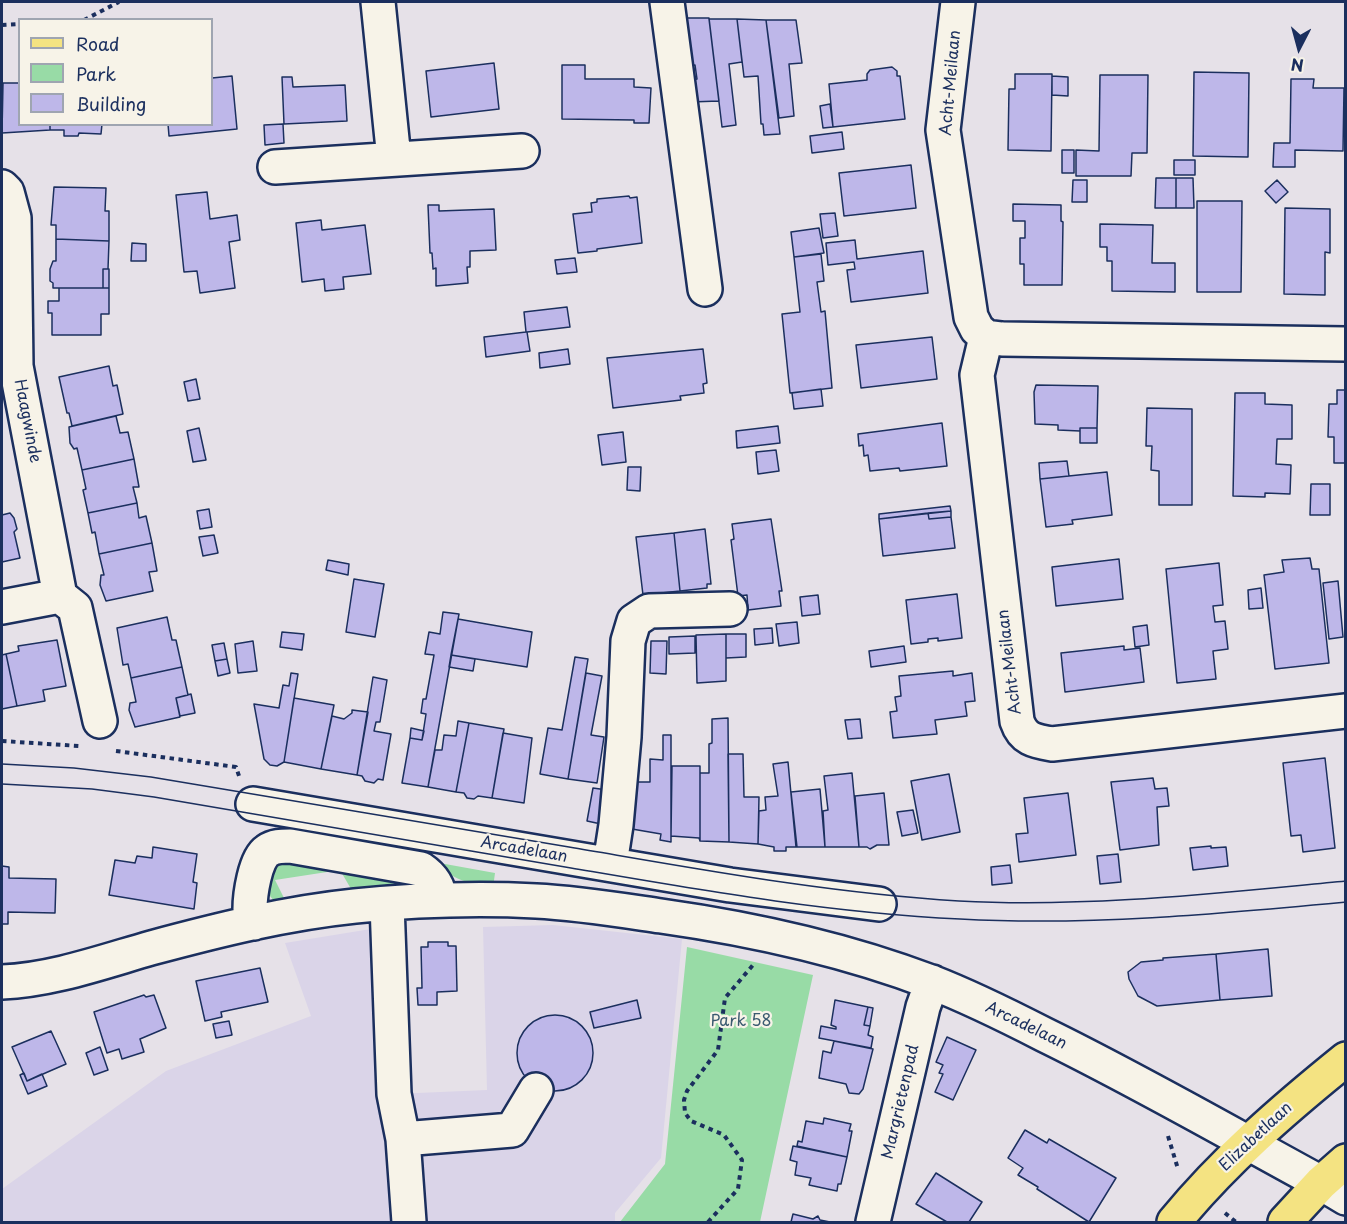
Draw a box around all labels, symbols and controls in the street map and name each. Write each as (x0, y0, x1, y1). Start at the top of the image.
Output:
legend (18, 18, 213, 126)
north arrow (1269, 18, 1329, 78)
text: Road (76, 30, 120, 57)
street label: Acht-Meilaan (937, 30, 965, 136)
text: N (1290, 53, 1305, 78)
text: Park (76, 60, 116, 87)
text: Building (76, 90, 146, 117)
street label: Haagwinde (9, 377, 45, 465)
street label: Acht-Meilaan (994, 608, 1026, 716)
street label: Arcadelaan (479, 833, 569, 867)
street label: Arcadelaan (982, 998, 1070, 1054)
park label: Park 58 (710, 1012, 772, 1032)
street label: Margrietenpad (878, 1043, 924, 1161)
street label: Elizabetlaan (1216, 1098, 1296, 1176)

